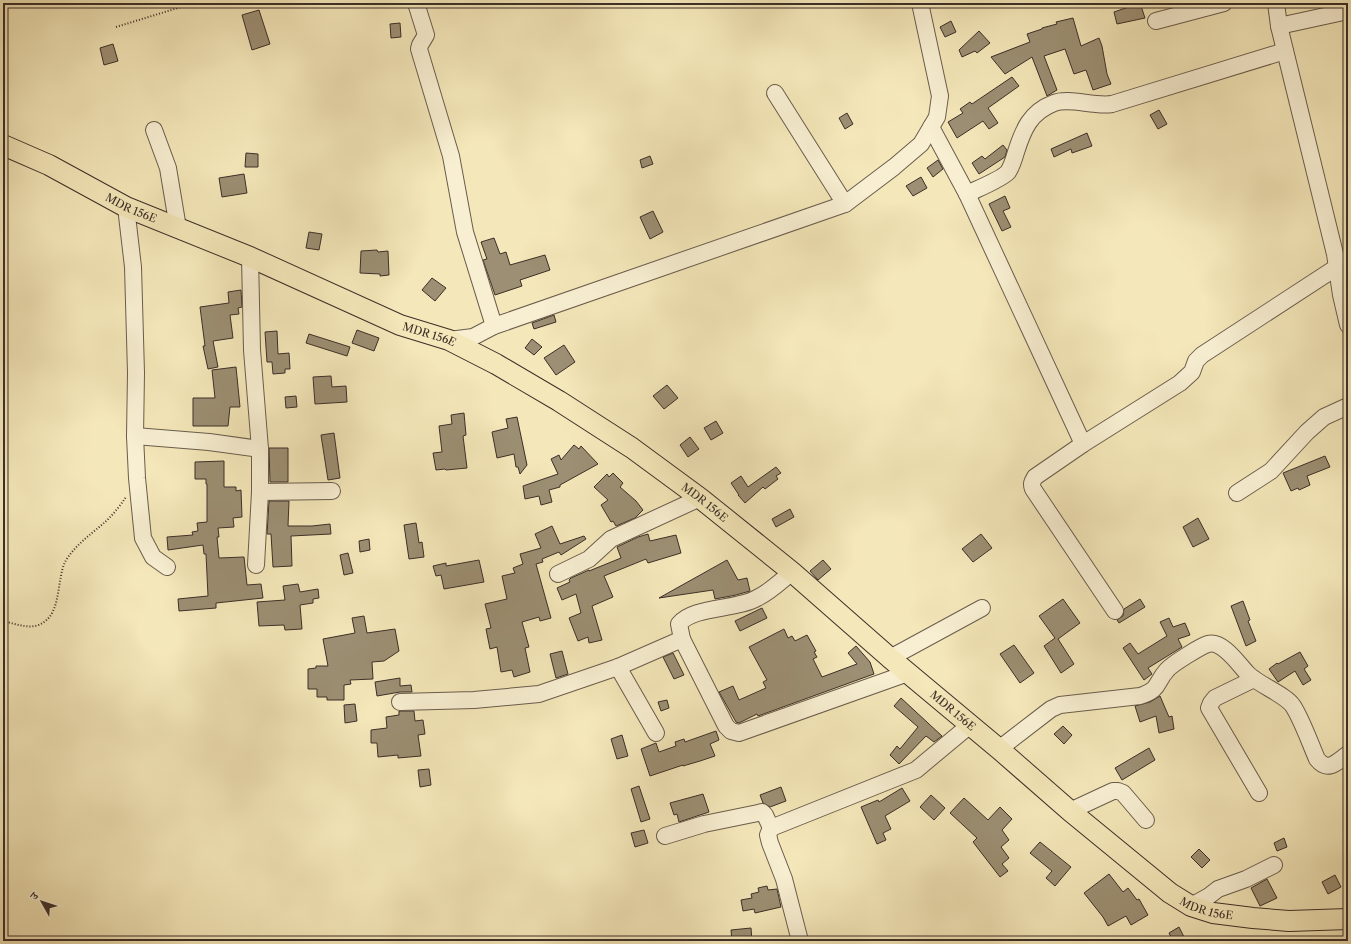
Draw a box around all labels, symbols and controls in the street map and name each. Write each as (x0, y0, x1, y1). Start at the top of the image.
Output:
street label: MDR 156E (103, 190, 159, 226)
street label: MDR 156E (401, 319, 459, 350)
street label: MDR 156E (679, 480, 731, 525)
street label: MDR 156E (927, 688, 979, 734)
north arrow (22, 882, 62, 922)
text: उ (26, 888, 42, 903)
street label: MDR 156E (1177, 894, 1234, 922)

